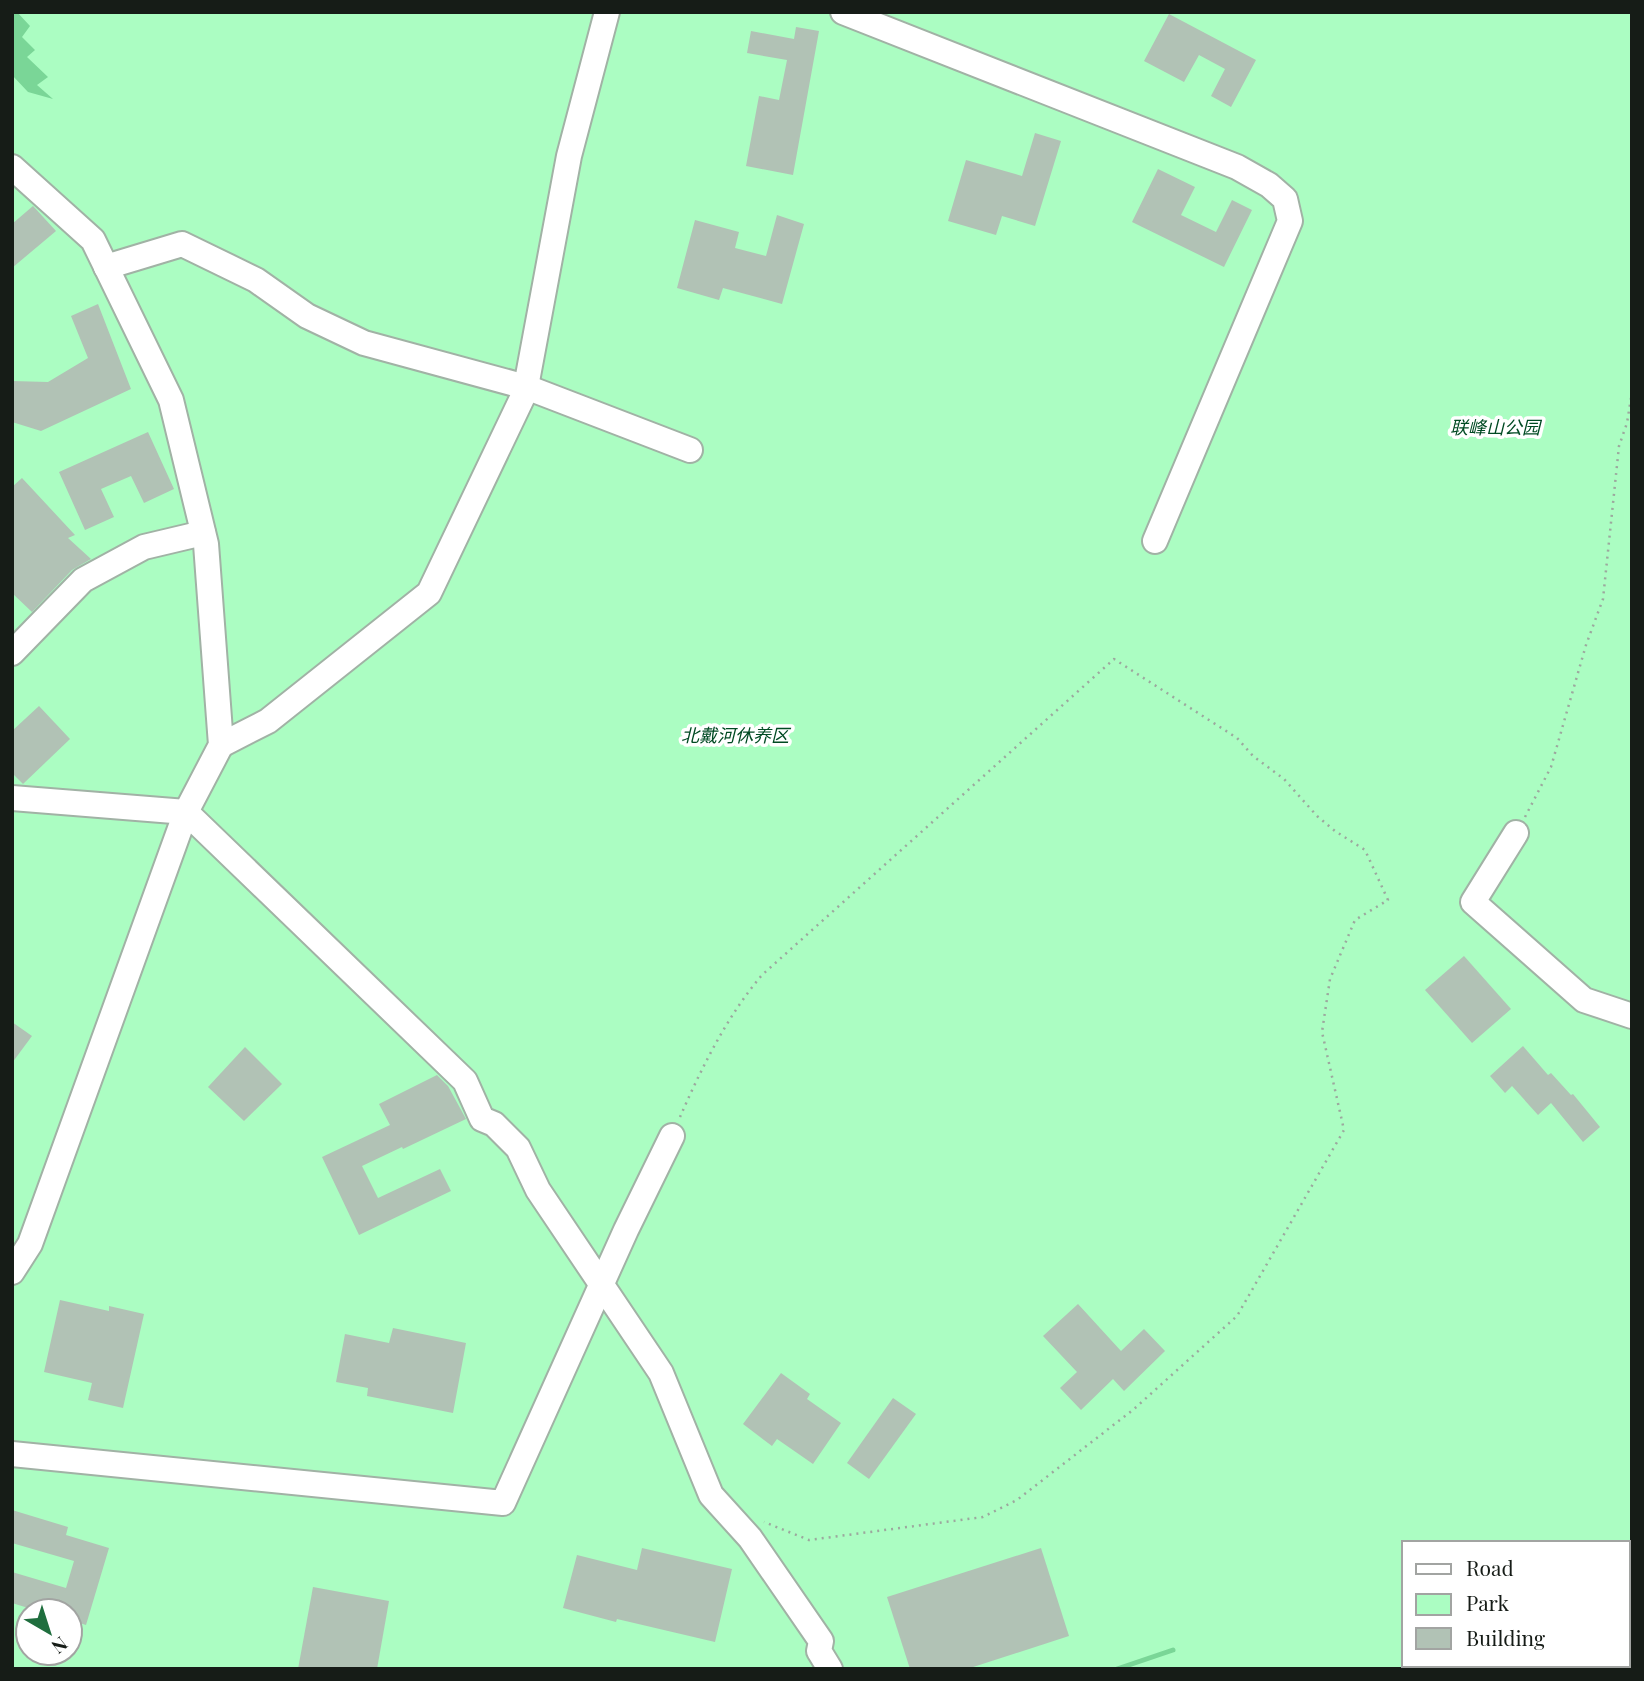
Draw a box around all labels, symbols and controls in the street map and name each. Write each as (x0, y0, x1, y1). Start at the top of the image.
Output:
park label: 联峰山公园 (1450, 415, 1543, 439)
park label: 北戴河休养区 (681, 723, 792, 747)
legend (1402, 1541, 1630, 1667)
text: Road (1466, 1553, 1514, 1581)
text: Park (1466, 1588, 1510, 1616)
north arrow (14, 1597, 84, 1667)
text: Building (1466, 1623, 1545, 1651)
text: N (47, 1632, 74, 1661)

